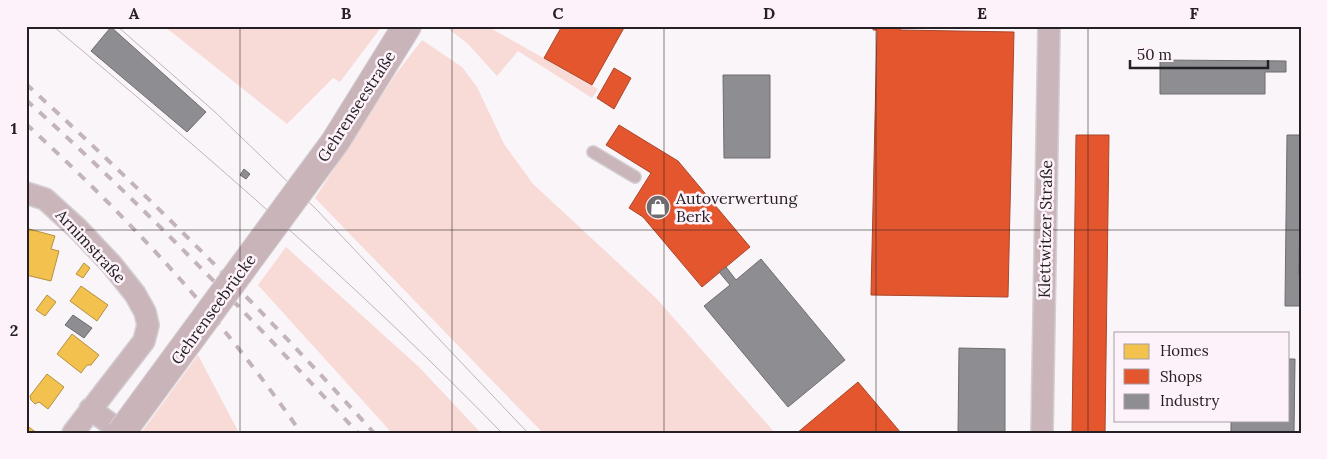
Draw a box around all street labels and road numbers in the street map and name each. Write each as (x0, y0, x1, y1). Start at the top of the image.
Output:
street label: Gehrenseestraße (313, 46, 400, 165)
street label: Klettwitzer Straße (1034, 159, 1056, 298)
street label: Arnimstraße (51, 204, 130, 287)
street label: Gehrenseebrücke (166, 250, 260, 368)

